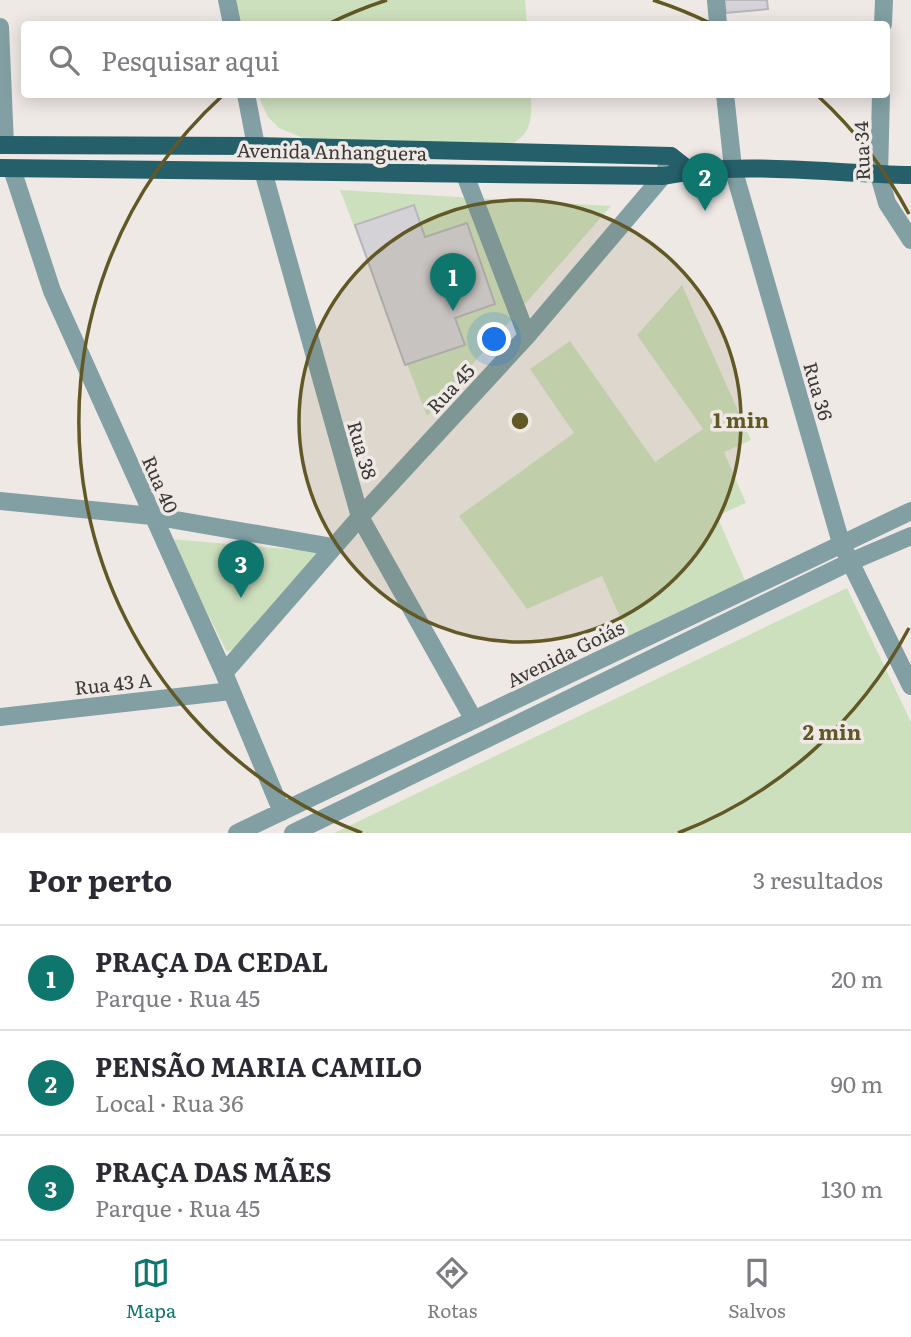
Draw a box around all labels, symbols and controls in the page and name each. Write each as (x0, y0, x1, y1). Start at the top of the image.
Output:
search box (21, 21, 890, 98)
text: Pesquisar aqui (101, 40, 279, 79)
icon: search (45, 41, 83, 79)
street label: Rua 34 (846, 120, 876, 181)
street label: Avenida Anhanguera (237, 135, 428, 167)
pin: 2 (682, 153, 728, 211)
pin: 1 (430, 253, 476, 311)
your location (477, 322, 511, 356)
street label: Rua 45 (420, 357, 481, 419)
street label: Rua 36 (797, 359, 841, 423)
text: 1 min (713, 403, 769, 434)
centre of rings (508, 409, 532, 433)
street label: Rua 38 (341, 417, 385, 483)
street label: Rua 40 (136, 451, 186, 517)
pin: 3 (218, 540, 264, 598)
street label: Avenida Goiás (501, 612, 629, 694)
street label: Rua 43 A (73, 665, 153, 701)
text: 2 min (803, 715, 862, 746)
text: Por perto (28, 857, 172, 901)
text: 3 resultados (753, 862, 883, 896)
text: PRAÇA DA CEDAL (95, 941, 329, 980)
text: 1 (46, 961, 56, 995)
text: 20 m (831, 961, 883, 995)
text: Parque · Rua 45 (95, 980, 260, 1014)
text: PENSÃO MARIA CAMILO (95, 1046, 422, 1085)
text: 2 (45, 1066, 57, 1100)
text: 90 m (831, 1066, 883, 1100)
text: Local · Rua 36 (95, 1085, 244, 1119)
text: PRAÇA DAS MÃES (95, 1151, 331, 1190)
text: 3 (45, 1171, 57, 1205)
text: 130 m (821, 1171, 883, 1205)
text: Parque · Rua 45 (95, 1190, 260, 1224)
tab: Mapa (125, 1254, 176, 1324)
tab: Rotas (427, 1254, 477, 1324)
tab: Salvos (728, 1254, 786, 1324)

